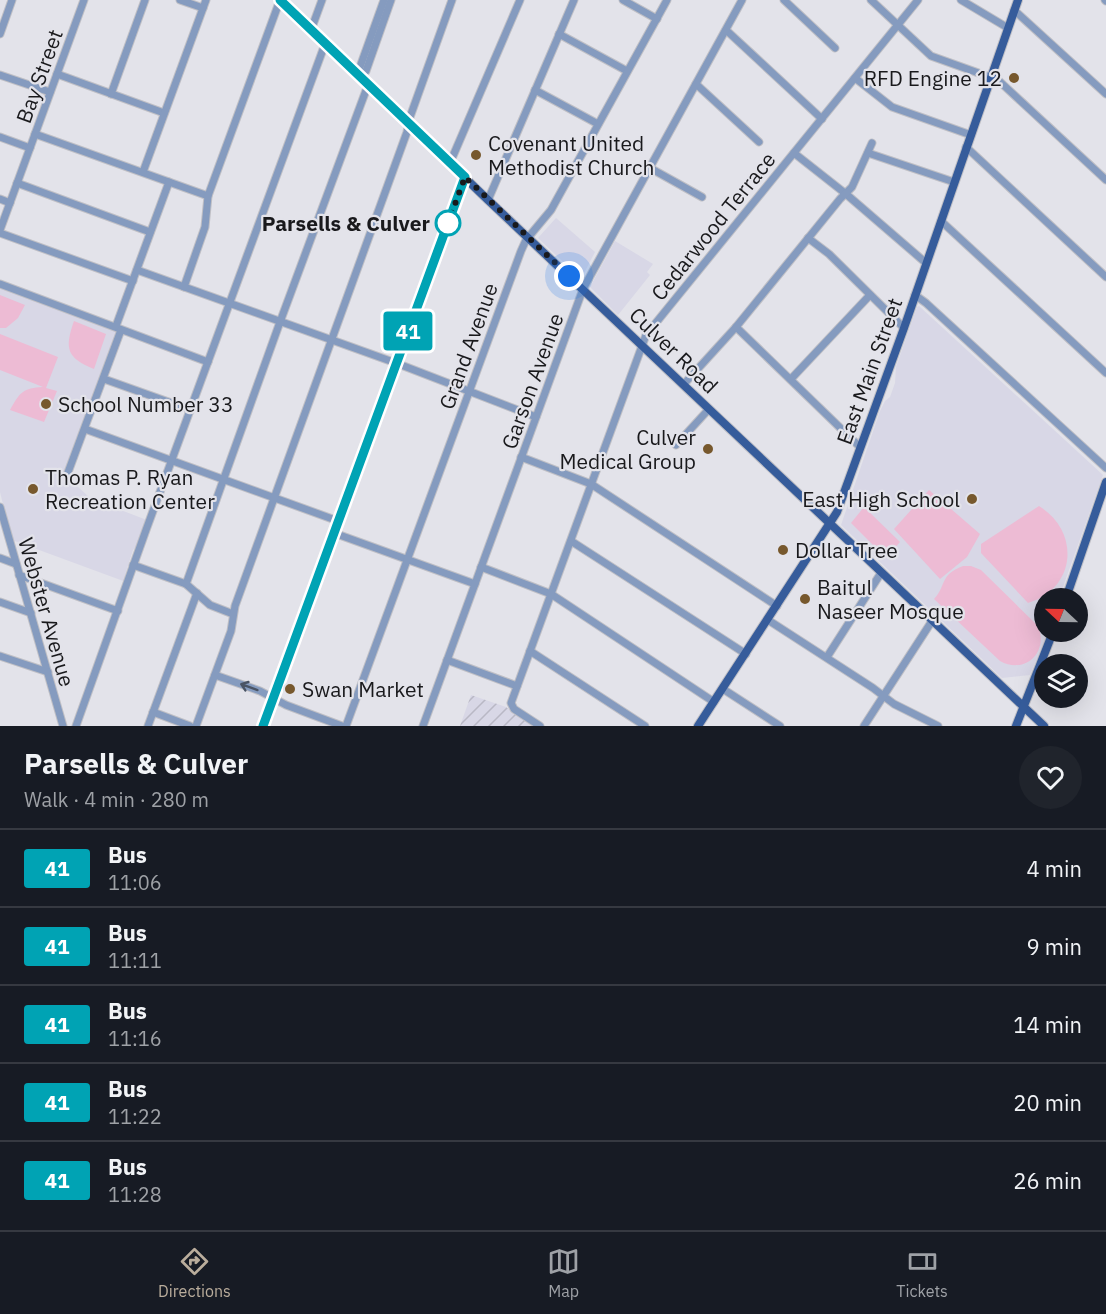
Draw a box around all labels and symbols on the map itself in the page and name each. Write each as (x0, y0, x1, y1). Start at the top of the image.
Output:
street label: Bay Street (9, 25, 69, 127)
place label: RFD Engine 12 (864, 64, 1002, 92)
marker: RFD Engine 12 (1007, 71, 1021, 85)
place label: Covenant United Methodist Church (488, 129, 654, 181)
street label: Cedarwood Terrace (644, 146, 782, 306)
marker: Covenant United Methodist Church (469, 148, 483, 162)
place label: Parsells & Culver (262, 209, 431, 237)
marker: Parsells & Culver (435, 210, 461, 236)
your location (554, 261, 584, 291)
street label: Grand Avenue (432, 279, 504, 413)
street label: East Main Street (830, 294, 908, 448)
street label: Culver Road (624, 301, 724, 399)
street label: Garson Avenue (494, 309, 570, 453)
line badge: 41 (381, 312, 435, 350)
place label: School Number 33 (58, 390, 234, 418)
marker: School Number 33 (39, 397, 53, 411)
place label: Culver Medical Group (559, 423, 696, 475)
marker: Culver Medical Group (701, 442, 715, 456)
place label: Thomas P. Ryan Recreation Center (45, 463, 215, 515)
marker: Thomas P. Ryan Recreation Center (26, 482, 40, 496)
place label: East High School (802, 485, 960, 513)
marker: East High School (965, 492, 979, 506)
street label: Webster Avenue (12, 534, 82, 690)
place label: Dollar Tree (795, 536, 898, 564)
marker: Dollar Tree (776, 543, 790, 557)
place label: Baitul Naseer Mosque (817, 573, 964, 625)
north arrow (1034, 588, 1088, 642)
marker: Baitul Naseer Mosque (798, 592, 812, 606)
place label: Swan Market (302, 675, 424, 703)
one-way arrow (240, 681, 259, 692)
marker: Swan Market (283, 682, 297, 696)

